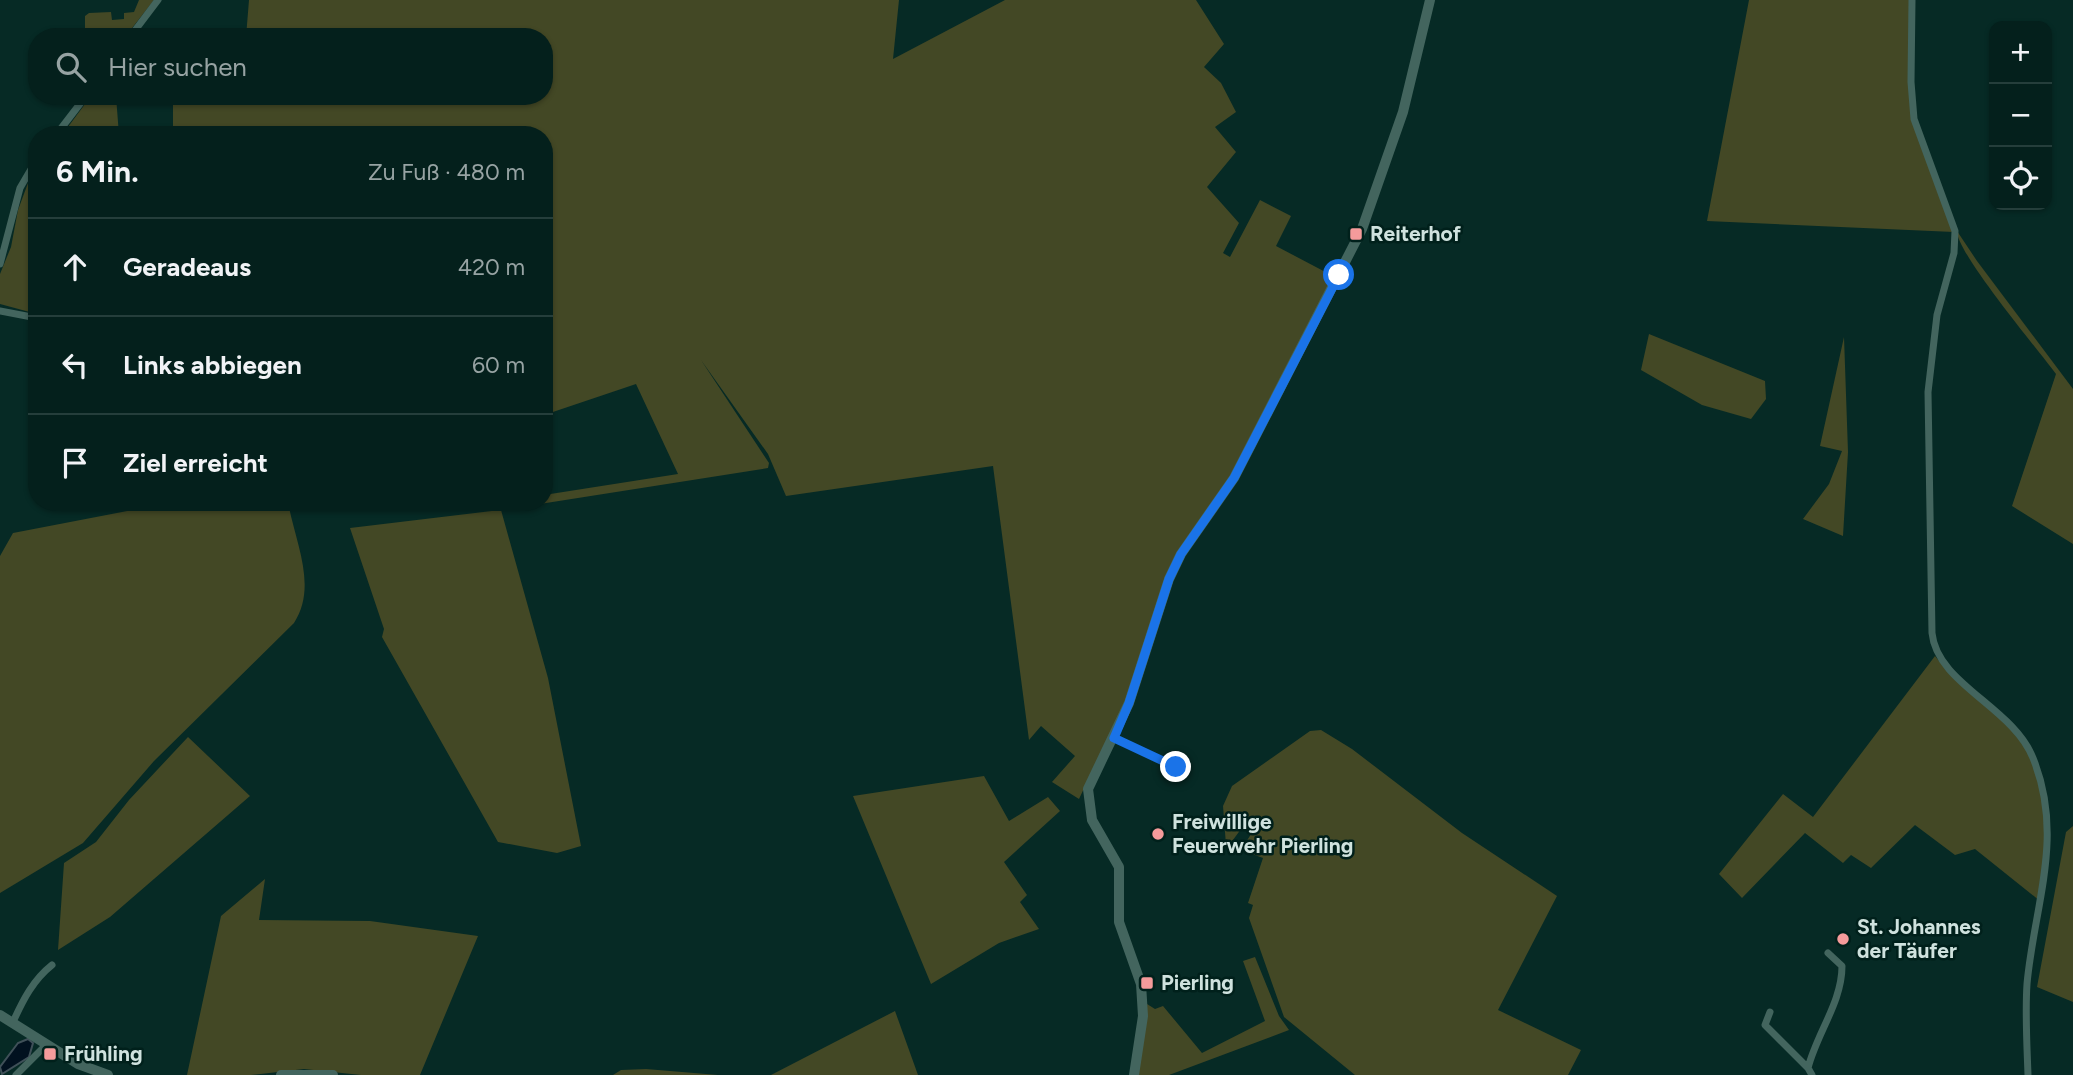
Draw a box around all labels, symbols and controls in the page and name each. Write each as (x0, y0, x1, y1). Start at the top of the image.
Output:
map controls (1989, 21, 2052, 210)
button: + (1989, 21, 2052, 84)
search box (28, 28, 553, 105)
icon: search (52, 48, 90, 86)
text: Hier suchen (108, 51, 247, 83)
button: − (1989, 84, 2052, 147)
button: locate (1989, 147, 2052, 210)
text: 6 Min. (56, 153, 139, 190)
text: Zu Fuß · 480 m (368, 158, 525, 186)
place label: Reiterhof (1370, 221, 1462, 246)
marker: Reiterhof (1348, 226, 1364, 242)
icon: ahead (56, 248, 94, 286)
text: Geradeaus (123, 251, 251, 283)
text: 420 m (458, 253, 525, 281)
route start (1323, 259, 1354, 290)
icon: left (56, 346, 94, 384)
text: Links abbiegen (123, 349, 302, 381)
text: 60 m (472, 351, 525, 379)
icon: arrive (56, 444, 94, 482)
text: Ziel erreicht (123, 447, 268, 479)
route end (1160, 751, 1191, 782)
place label: Freiwillige Feuerwehr Pierling (1172, 809, 1353, 858)
marker: Freiwillige Feuerwehr Pierling (1150, 826, 1166, 842)
place label: St. Johannes der Täufer (1857, 914, 1981, 963)
marker: St. Johannes der Täufer (1835, 931, 1851, 947)
place label: Pierling (1161, 970, 1234, 995)
marker: Pierling (1139, 975, 1155, 991)
place label: Frühling (64, 1041, 143, 1066)
marker: Frühling (42, 1046, 58, 1062)

